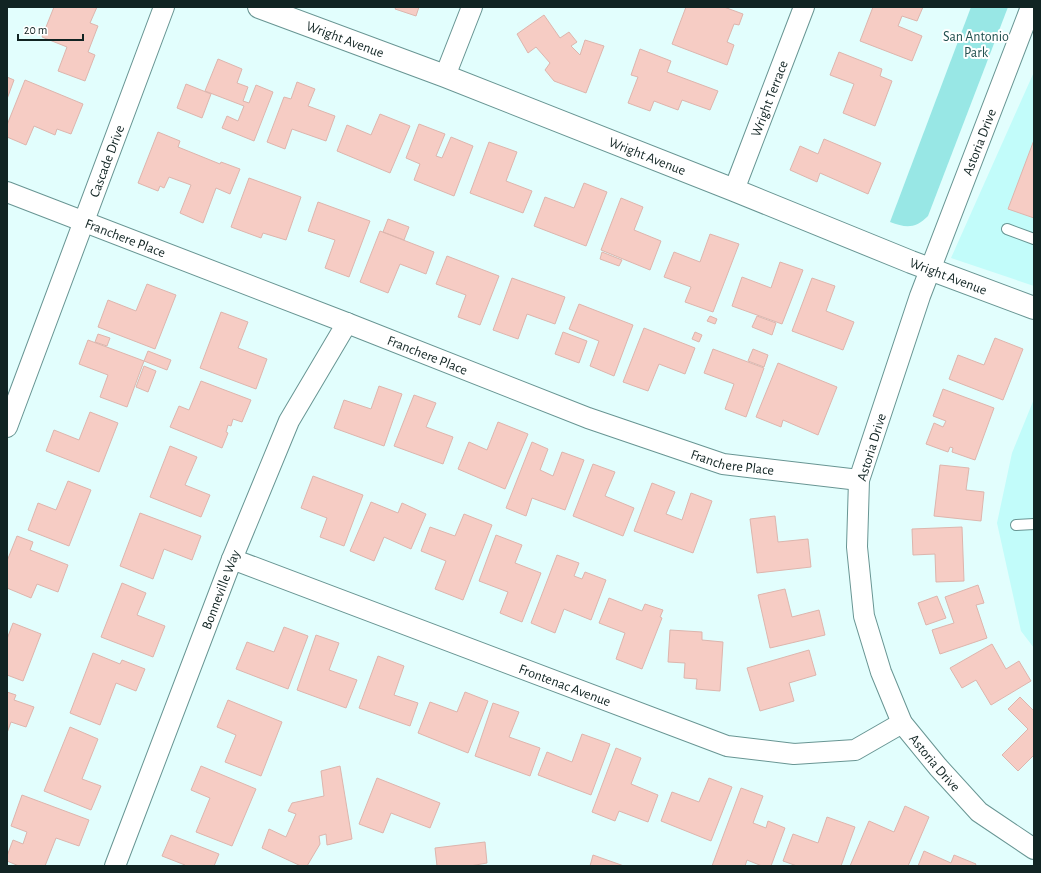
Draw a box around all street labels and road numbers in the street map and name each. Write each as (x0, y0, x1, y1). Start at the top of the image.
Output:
street label: Wright Avenue (304, 19, 386, 61)
street label: Wright Terrace (749, 59, 791, 139)
street label: Astoria Drive (961, 107, 999, 178)
street label: Cascade Drive (88, 123, 127, 199)
street label: Wright Avenue (607, 135, 688, 178)
street label: Franchere Place (83, 217, 167, 260)
street label: Wright Avenue (907, 256, 989, 298)
street label: Franchere Place (385, 334, 469, 378)
street label: Astoria Drive (855, 412, 889, 483)
street label: Franchere Place (689, 447, 775, 478)
street label: Bonneville Way (200, 548, 243, 632)
street label: Frontenac Avenue (517, 662, 613, 709)
street label: Astoria Drive (906, 732, 962, 794)

